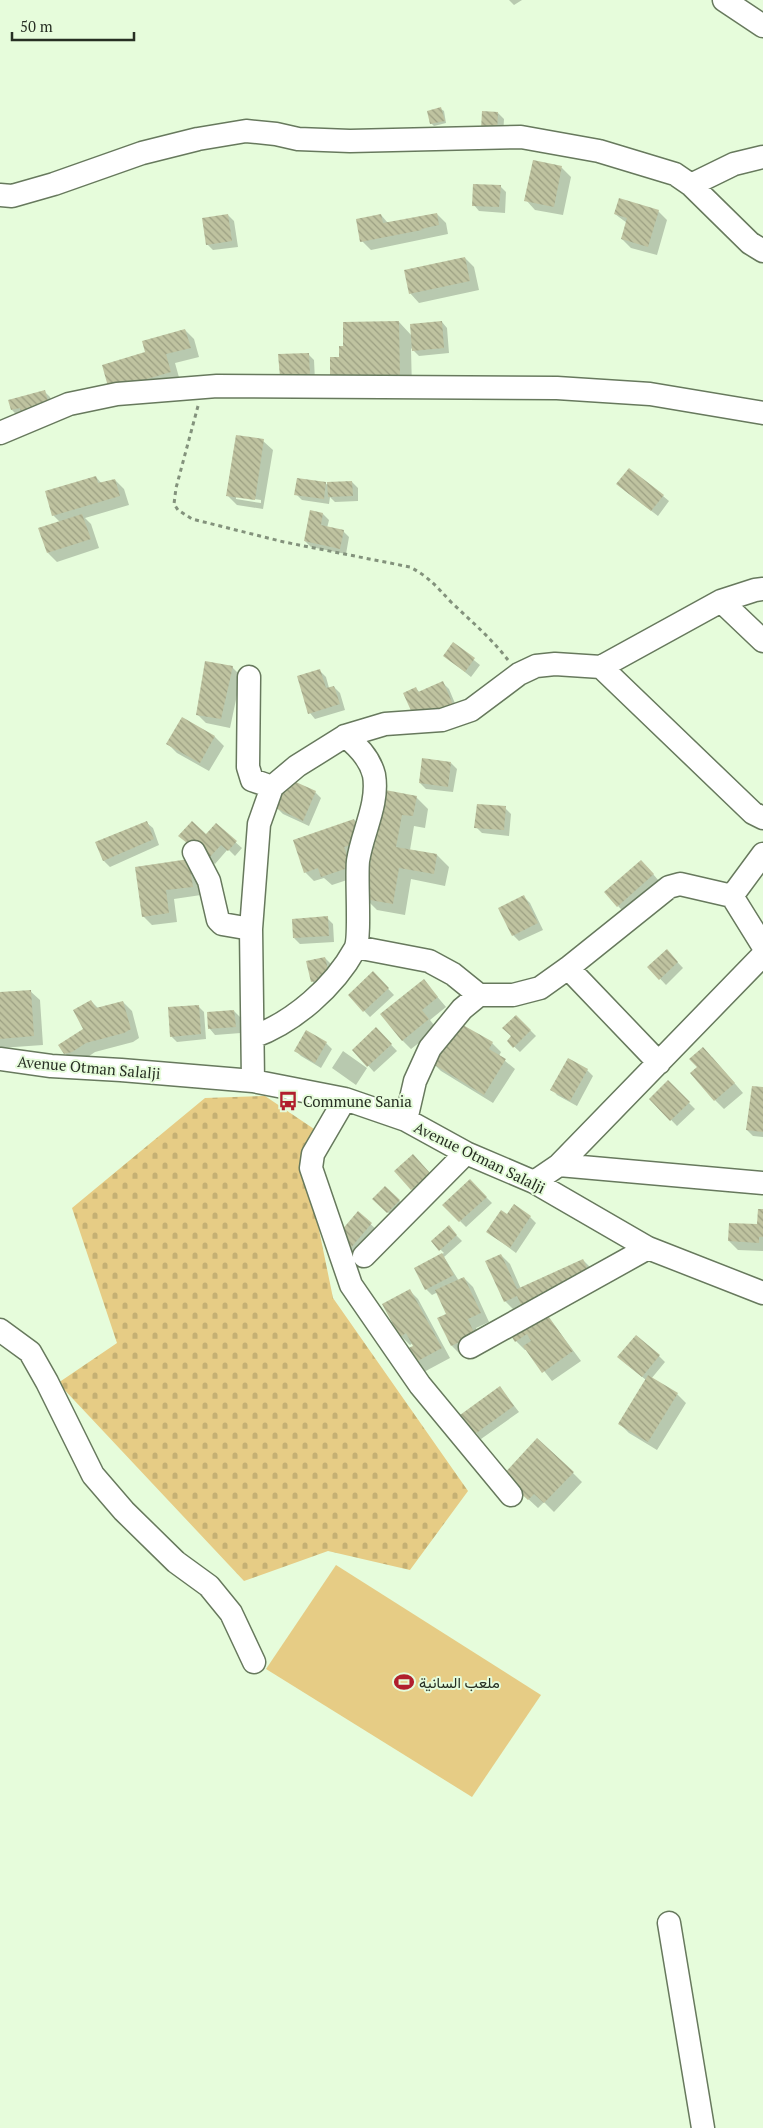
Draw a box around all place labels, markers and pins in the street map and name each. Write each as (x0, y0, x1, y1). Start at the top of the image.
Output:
bus stop icon: Commune Sania (277, 1090, 299, 1112)
place label: Commune Sania (303, 1091, 412, 1111)
sports icon: ملعب السانية (393, 1671, 415, 1693)
place label: ملعب السانية (419, 1672, 500, 1692)

